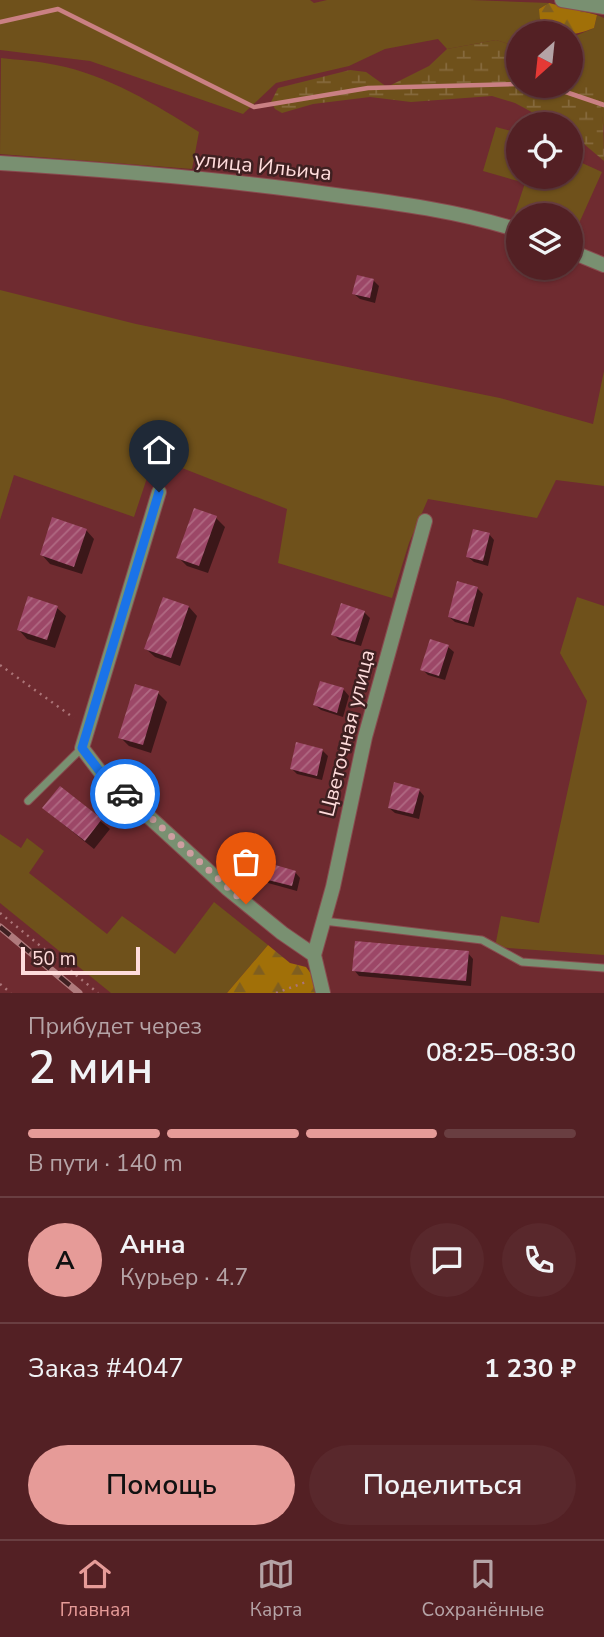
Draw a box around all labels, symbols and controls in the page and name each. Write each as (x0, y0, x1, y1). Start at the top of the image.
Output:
north arrow (506, 21, 583, 98)
map controls (506, 21, 583, 280)
button: locate (506, 112, 583, 189)
street label: улица Ильича (193, 145, 333, 187)
button: layers (506, 203, 583, 280)
pin (129, 420, 189, 492)
icon: home (140, 431, 178, 469)
street label: Цветочная улица (313, 647, 381, 819)
courier (90, 759, 160, 829)
icon: car (106, 775, 144, 813)
pin (216, 832, 276, 904)
icon: bag (227, 843, 265, 881)
scale bar (21, 944, 140, 976)
text: 50 m (32, 946, 76, 972)
text: Прибудет через (28, 1011, 202, 1042)
text: 08:25–08:30 (426, 1035, 576, 1070)
text: 2 мин (28, 1036, 153, 1099)
text: В пути · 140 m (28, 1148, 183, 1179)
button: chat (410, 1223, 484, 1297)
button: phone (502, 1223, 576, 1297)
text: Анна (120, 1227, 186, 1262)
text: А (55, 1243, 75, 1278)
text: Курьер · 4.7 (120, 1262, 248, 1293)
text: Заказ #4047 (28, 1351, 184, 1386)
text: 1 230 ₽ (484, 1351, 576, 1386)
button: Помощь (28, 1445, 295, 1525)
button: Поделиться (309, 1445, 576, 1525)
tab: Главная (60, 1555, 130, 1623)
tab: Карта (250, 1555, 302, 1623)
tab: Сохранённые (422, 1555, 544, 1623)

